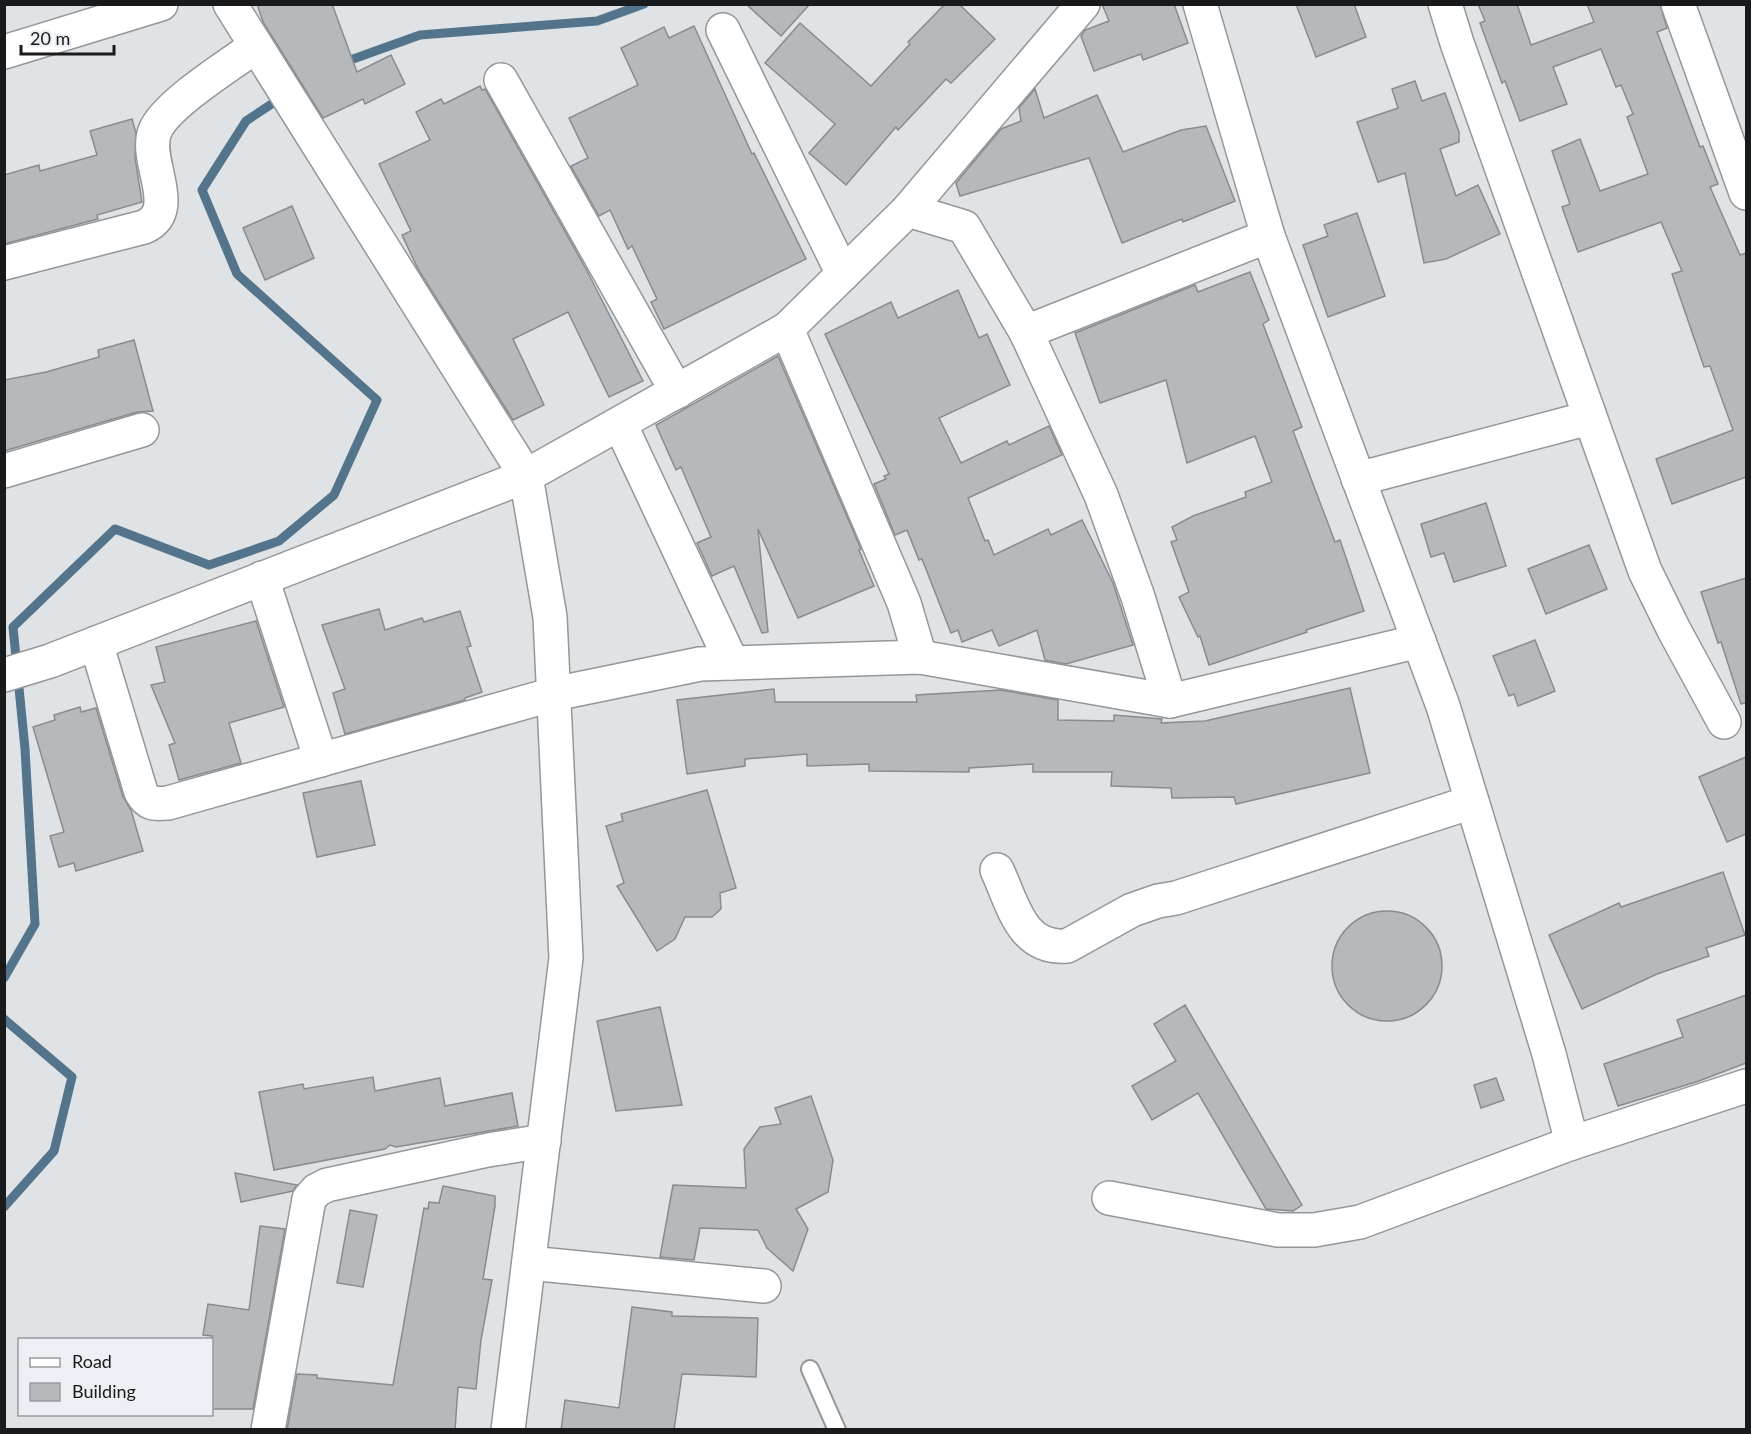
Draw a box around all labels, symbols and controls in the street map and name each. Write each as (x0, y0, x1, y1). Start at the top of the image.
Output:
scale bar (21, 18, 114, 56)
text: 20 m (30, 27, 70, 49)
legend (18, 1338, 213, 1416)
text: Road (72, 1350, 112, 1372)
text: Building (72, 1380, 136, 1402)

